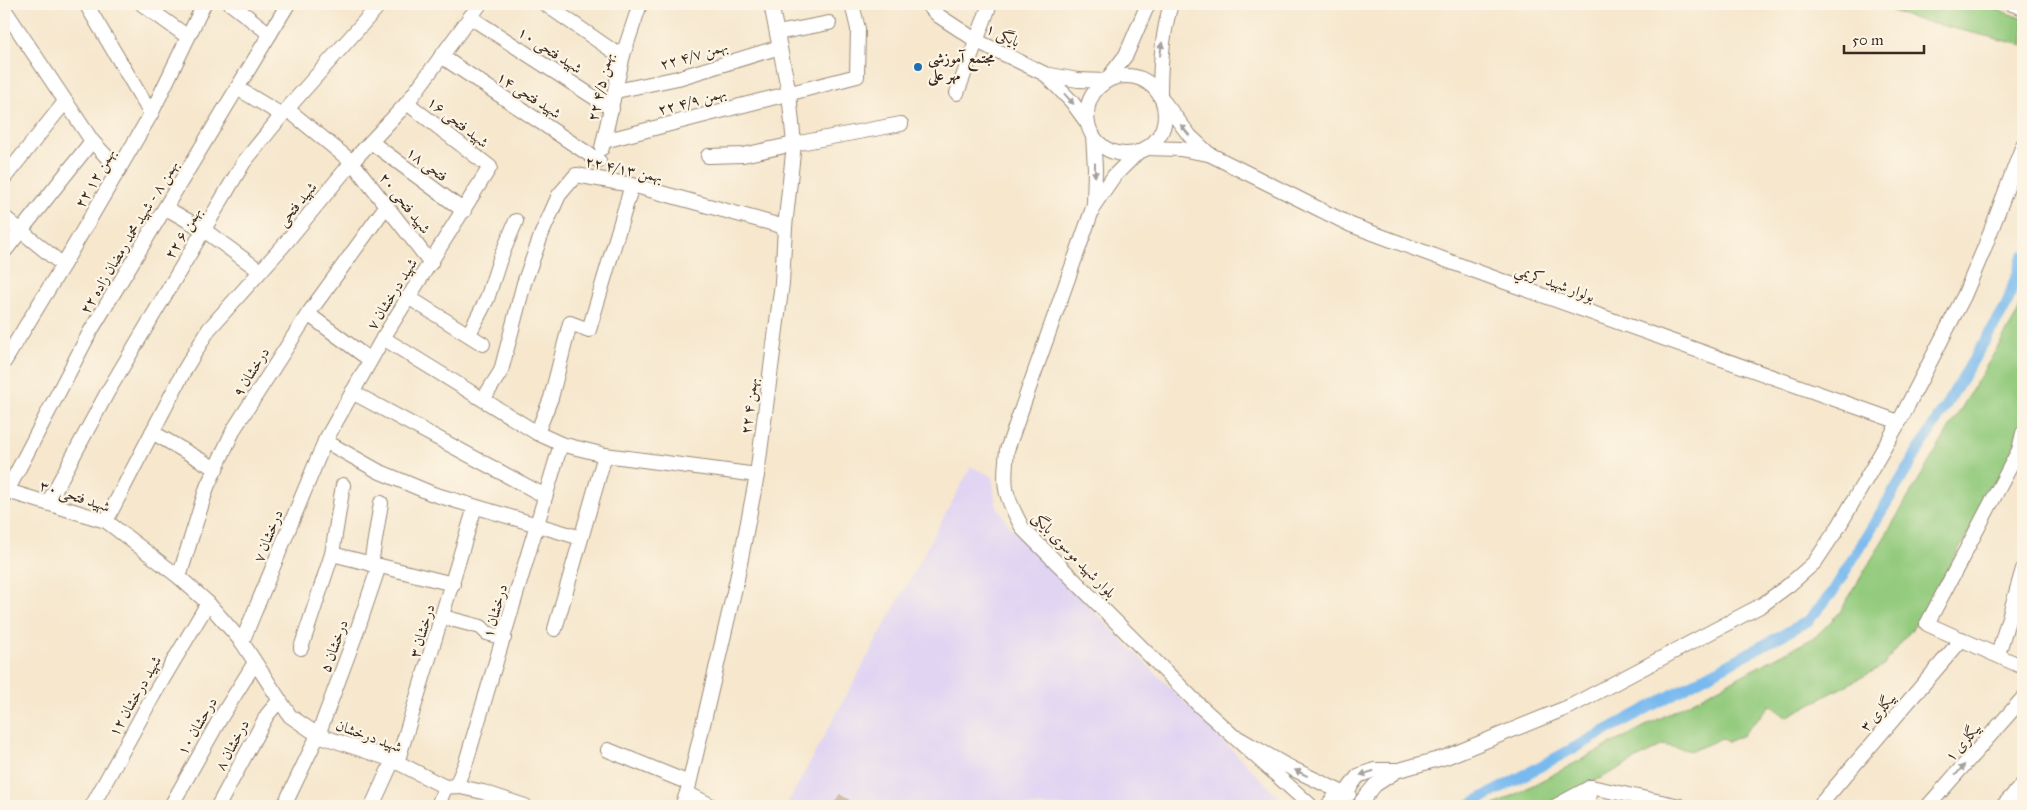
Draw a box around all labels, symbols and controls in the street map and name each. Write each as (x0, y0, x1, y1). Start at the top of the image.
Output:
street label: بایگی ۱ (982, 19, 1023, 53)
scale bar (1844, 22, 1924, 54)
street label: شهید فتحی ۱۰ (513, 23, 585, 79)
text: 50 m (1852, 31, 1884, 49)
street label: ۲۲ بهمن ۴/۷ (658, 37, 730, 74)
one-way arrow (1157, 40, 1165, 56)
place label: مجتمع آموزشی مهر علی (927, 49, 996, 87)
street label: ۲۲ بهمن ۴/۵ (583, 51, 618, 123)
marker: مجتمع آموزشی مهر علی (912, 61, 924, 73)
street label: شهید فتحی ۱۴ (492, 68, 564, 124)
street label: ۲۲ بهمن ۴/۹ (656, 83, 728, 120)
street label: شهید فتحی ۱۶ (423, 92, 492, 153)
one-way arrow (1063, 92, 1074, 105)
one-way arrow (1180, 123, 1190, 136)
street label: فتحی ۱۸ (402, 143, 451, 187)
street label: ۲۲ بهمن ۱۲ (71, 145, 120, 211)
street label: ۲۲ بهمن ۴/۱۳ (584, 152, 664, 187)
street label: ۲۲ بهمن ۸ - شهید محمد رمضان زاده (76, 157, 183, 318)
one-way arrow (1091, 162, 1099, 178)
street label: شهید فتحی ۲۰ (374, 169, 435, 238)
street label: شهید فتحی (273, 178, 322, 231)
street label: ۲۲ بهمن ۶ (161, 204, 206, 263)
street label: شهید درخشان ۷ (363, 255, 422, 334)
street label: بولوار شهيد كريمي (1511, 260, 1597, 310)
street label: درخشان ۹ (229, 344, 273, 400)
street label: ۲۲ بهمن ۴ (737, 377, 762, 435)
street label: شهید فتحی ۳۰ (37, 476, 112, 518)
street label: درخشان ۷ (249, 507, 287, 565)
street label: بلوار شهید موسوی بایگی (1027, 508, 1120, 603)
street label: درخشان ۱ (479, 582, 511, 640)
street label: درخشان ۳ (405, 602, 439, 660)
street label: درخشان ۵ (316, 617, 352, 675)
street label: شهید درخشان ۱۲ (105, 653, 166, 740)
street label: بیگلری ۳ (1855, 688, 1901, 736)
street label: درحشان ۱۰ (173, 694, 221, 758)
street label: درخشان ۸ (211, 716, 253, 774)
street label: شهید درخشان (333, 716, 405, 757)
street label: بیگلری ۱ (1940, 718, 1986, 766)
one-way arrow (1955, 763, 1966, 776)
one-way arrow (1294, 769, 1308, 777)
one-way arrow (1360, 770, 1375, 777)

